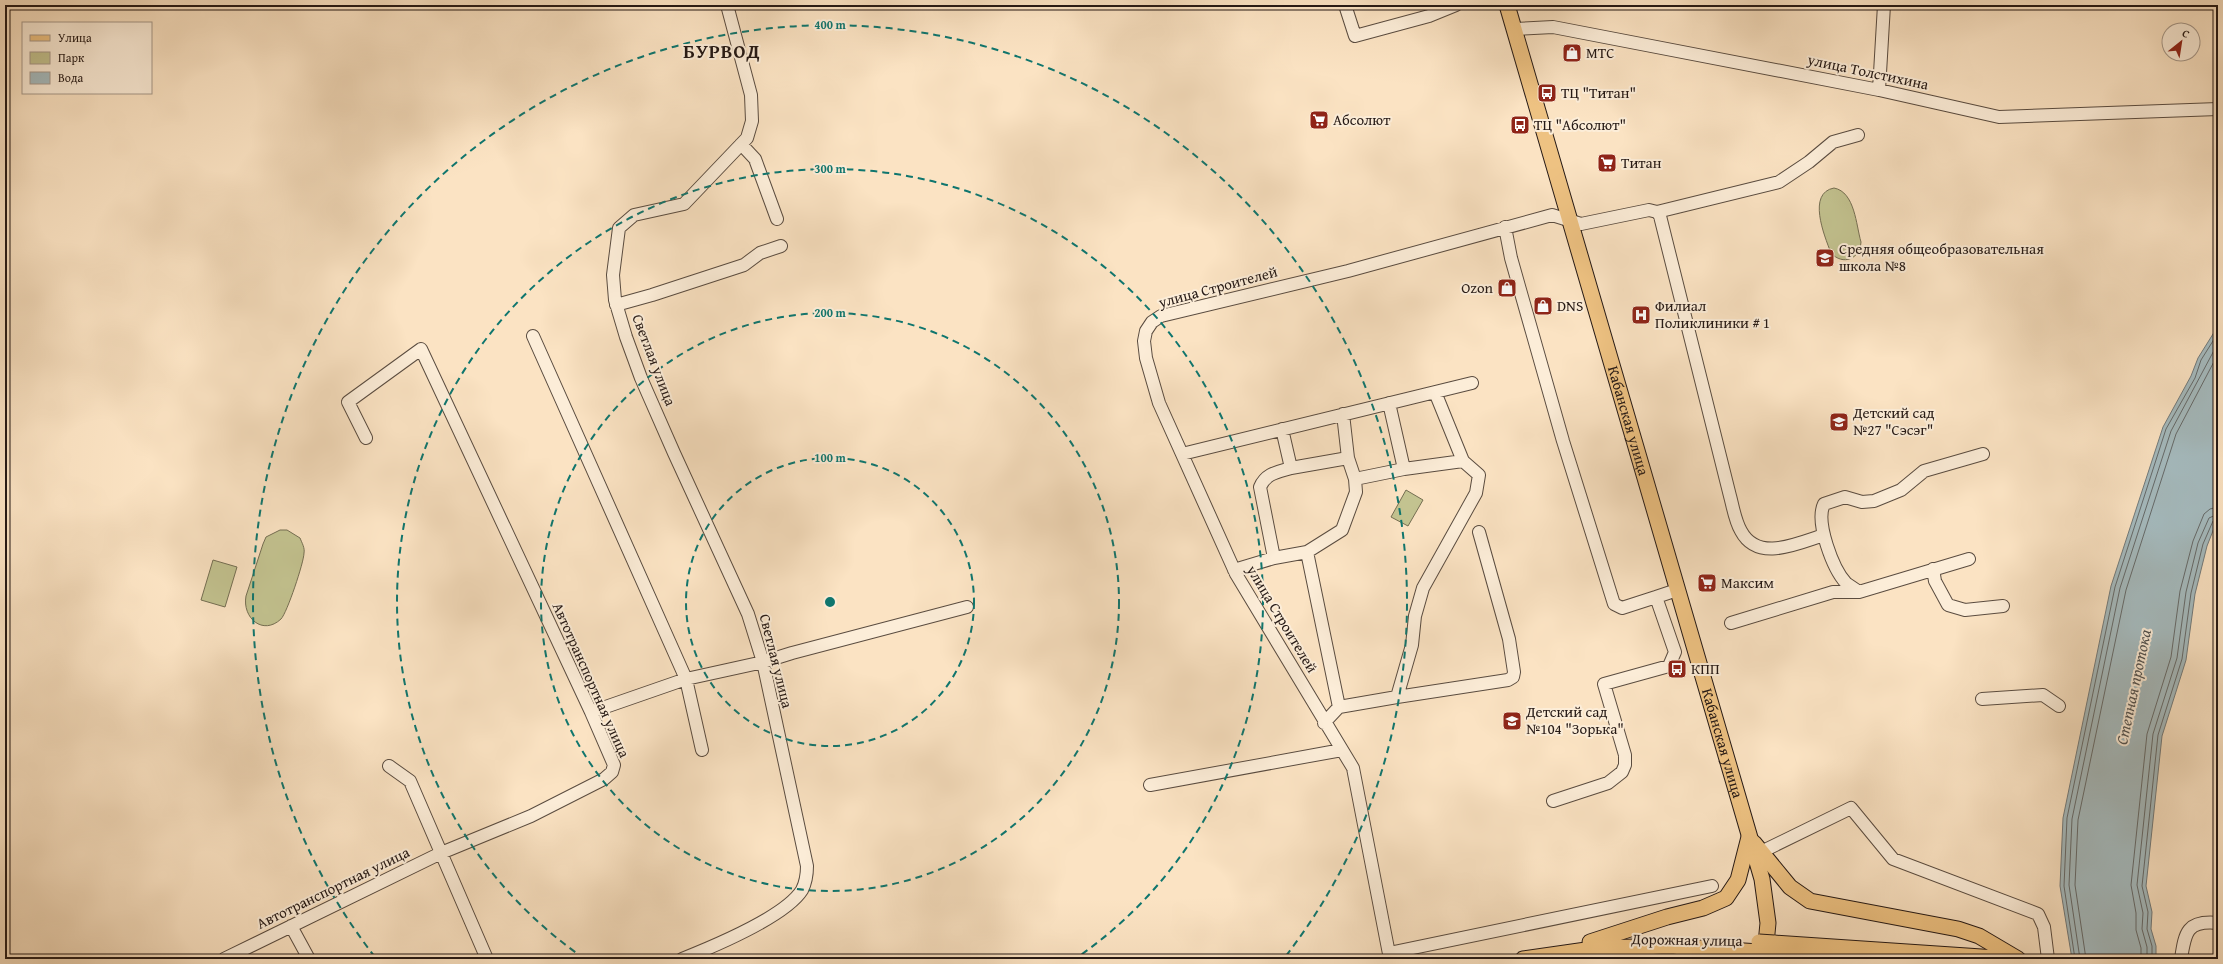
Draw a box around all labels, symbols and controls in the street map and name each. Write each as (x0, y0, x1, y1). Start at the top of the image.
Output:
text: 400 m (814, 16, 847, 33)
legend (22, 22, 152, 94)
north arrow (2161, 22, 2201, 62)
text: С (2179, 25, 2193, 42)
text: Улица (58, 29, 92, 46)
district label: БУРВОД (683, 37, 761, 65)
shop icon: МТС (1561, 42, 1583, 64)
place label: МТС (1586, 42, 1614, 63)
street label: улица Толстихина (1805, 48, 1931, 95)
text: Парк (58, 49, 85, 66)
text: Вода (58, 69, 83, 86)
bus stop icon: ТЦ "Титан" (1536, 82, 1558, 104)
place label: ТЦ "Титан" (1561, 82, 1636, 103)
supermarket icon: Абсолют (1308, 109, 1330, 131)
place label: Абсолют (1333, 109, 1391, 130)
bus stop icon: ТЦ "Абсолют" (1509, 114, 1531, 136)
place label: ТЦ "Абсолют" (1534, 114, 1626, 135)
supermarket icon: Титан (1596, 152, 1618, 174)
place label: Титан (1621, 152, 1662, 173)
text: 300 m (814, 160, 847, 177)
place label: Средняя общеобразовательная школа №8 (1839, 238, 2044, 276)
school or university icon: Средняя общеобразовательная школа №8 (1814, 247, 1836, 269)
street label: улица Строителей (1155, 261, 1280, 313)
place label: Ozon (1461, 277, 1494, 298)
shop icon: Ozon (1496, 277, 1518, 299)
shop icon: DNS (1532, 295, 1554, 317)
place label: DNS (1557, 295, 1583, 316)
place label: Филиал Поликлиники # 1 (1655, 295, 1770, 333)
text: 200 m (814, 304, 847, 321)
hospital icon: Филиал Поликлиники # 1 (1630, 304, 1652, 326)
street label: Светлая улица (627, 311, 682, 409)
street label: Кабанская улица (1603, 363, 1655, 479)
place label: Детский сад №27 "Сэсэг" (1852, 402, 1934, 440)
school or university icon: Детский сад №27 "Сэсэг" (1828, 411, 1850, 433)
text: 100 m (814, 449, 847, 466)
street label: улица Строителей (1241, 560, 1323, 677)
supermarket icon: Максим (1696, 572, 1718, 594)
place label: Максим (1721, 572, 1774, 593)
centre of rings (823, 595, 837, 609)
street label: Автотранспортная улица (548, 599, 636, 762)
street label: Светлая улица (755, 611, 799, 711)
water label: Степная протока (2109, 627, 2157, 747)
bus stop icon: КПП (1666, 658, 1688, 680)
place label: КПП (1691, 658, 1720, 679)
street label: Кабанская улица (1697, 686, 1749, 801)
place label: Детский сад №104 "Зорька" (1525, 701, 1624, 739)
school or university icon: Детский сад №104 "Зорька" (1501, 710, 1523, 732)
street label: Автотранспортная улица (253, 841, 414, 934)
street label: Дорожная улица (1630, 928, 1744, 951)

